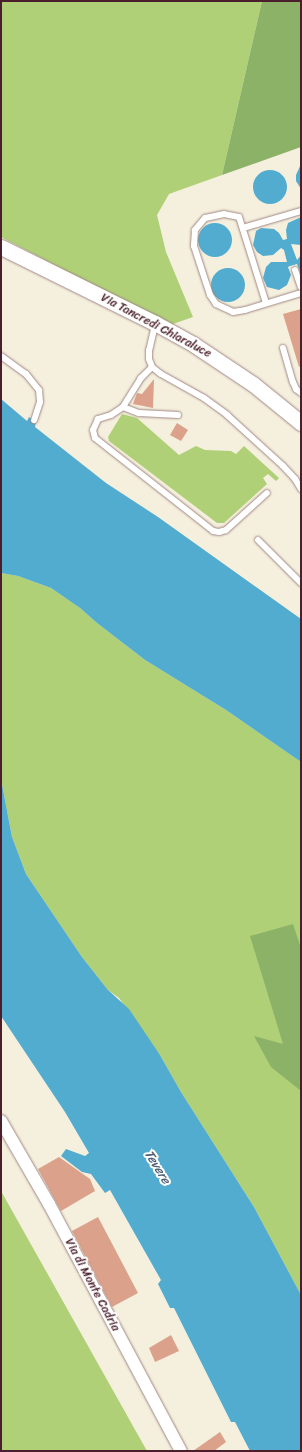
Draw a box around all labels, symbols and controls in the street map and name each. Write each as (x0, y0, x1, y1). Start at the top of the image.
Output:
street label: Via Tancredi Chiaraluce (98, 291, 214, 361)
water label: Tevere (141, 1147, 173, 1187)
street label: Via di Monte Cadria (61, 1236, 123, 1334)

